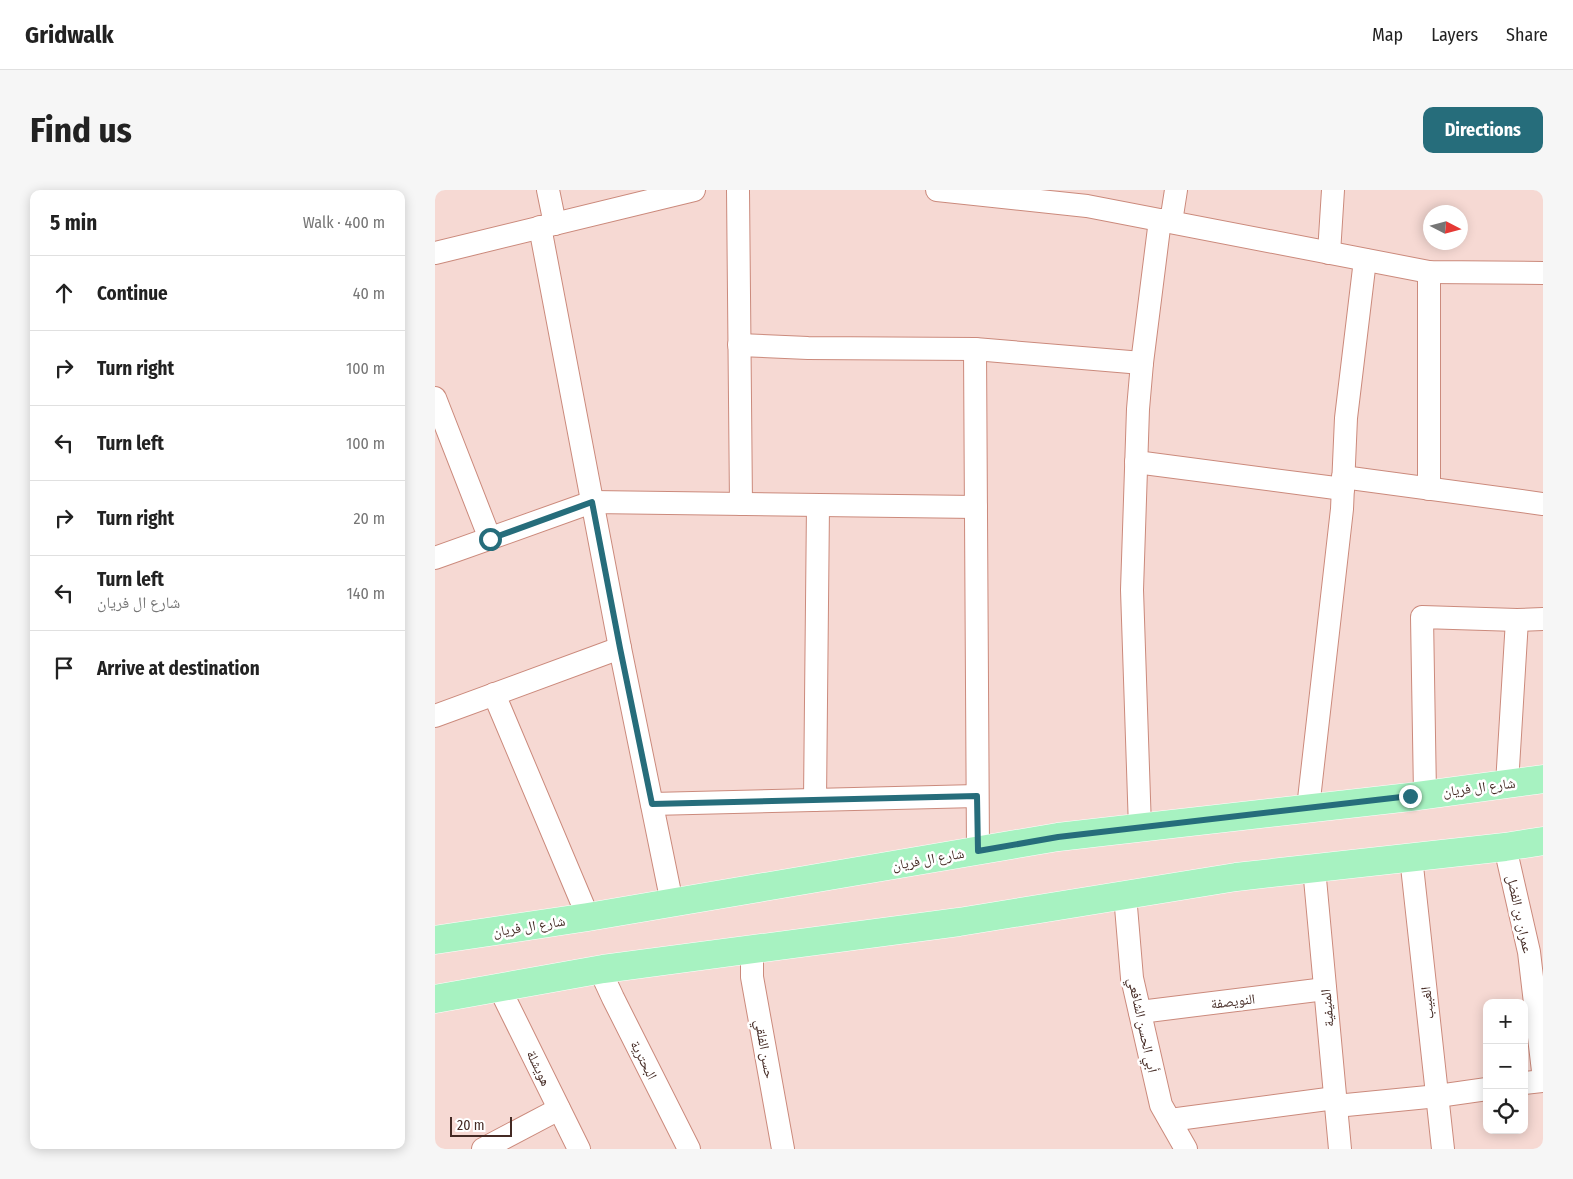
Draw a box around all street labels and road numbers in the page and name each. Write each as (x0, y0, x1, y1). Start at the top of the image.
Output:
street label: شارع ال فريان (1442, 775, 1516, 801)
street label: شارع ال فريان (891, 845, 966, 875)
street label: عمران بن الفضل (1503, 873, 1536, 955)
street label: شارع ال فريان (492, 912, 567, 942)
street label: أبي الحسن الشافعي (1122, 976, 1161, 1075)
street label: الغبيب (1417, 986, 1438, 1020)
street label: المنيفية (1317, 988, 1338, 1028)
street label: النويصفة (1210, 990, 1256, 1013)
street label: حسن الفلقي (748, 1018, 778, 1081)
street label: البحترية (627, 1038, 661, 1083)
street label: هويشلة (523, 1048, 554, 1089)

